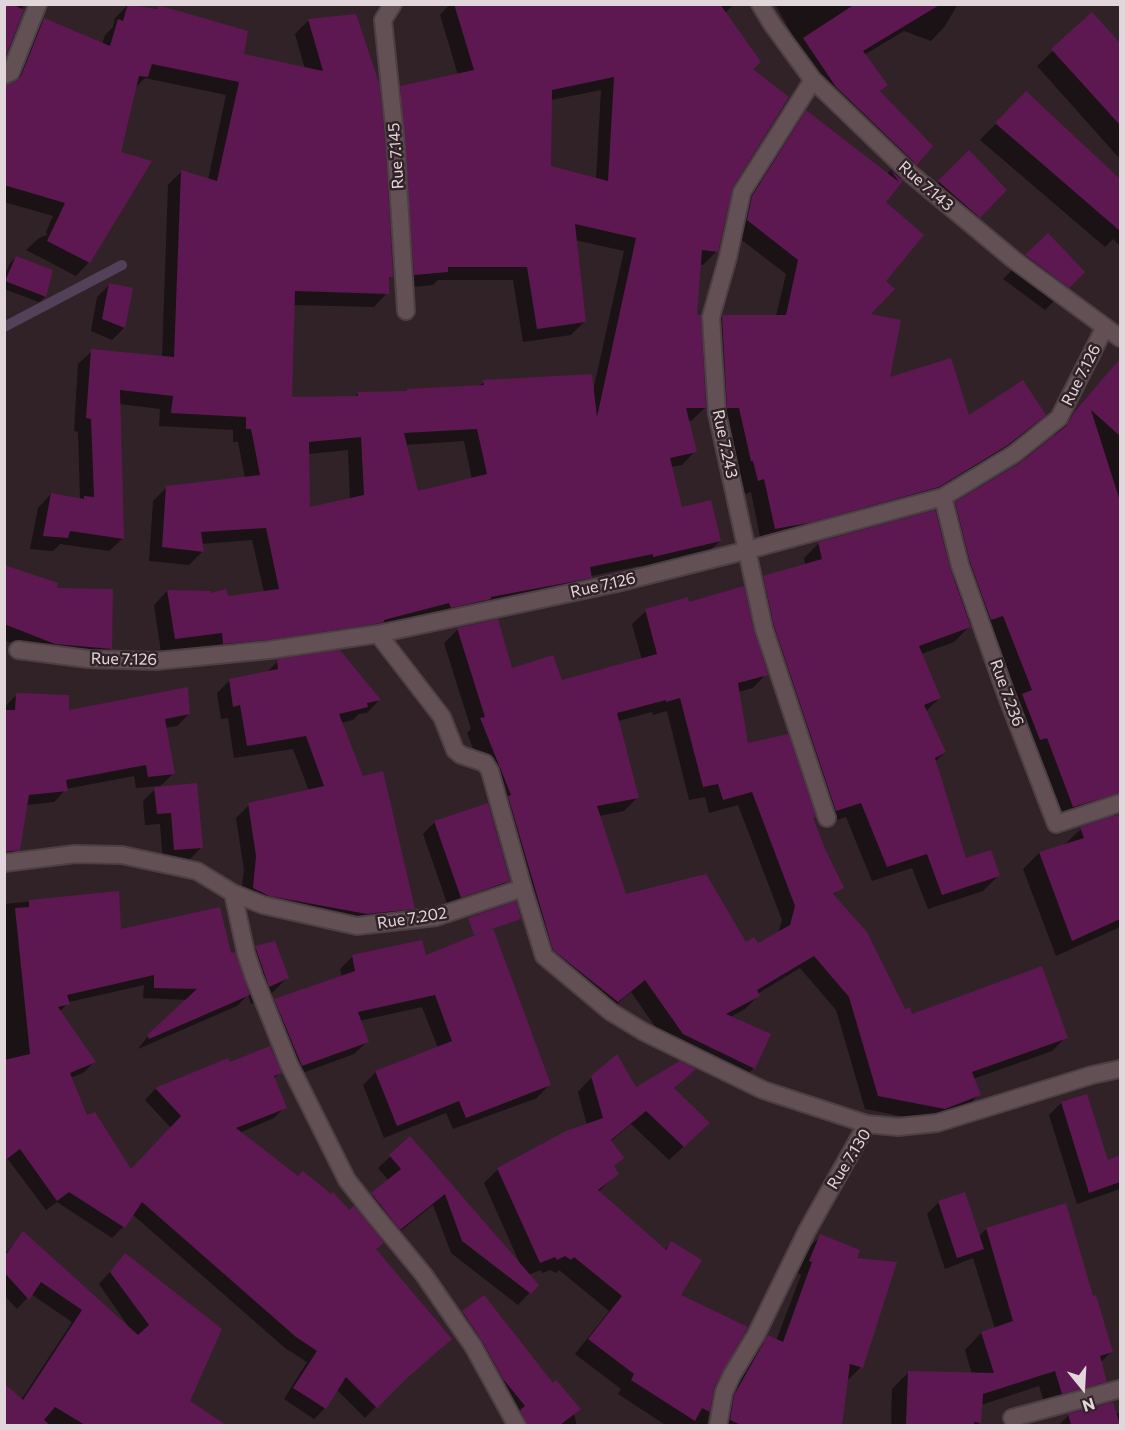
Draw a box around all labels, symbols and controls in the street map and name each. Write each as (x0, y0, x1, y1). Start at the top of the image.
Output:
street label: Rue 7.145 (384, 122, 408, 190)
street label: Rue 7.143 (895, 157, 957, 215)
street label: Rue 7.126 (1057, 341, 1105, 409)
street label: Rue 7.243 (708, 408, 742, 480)
street label: Rue 7.126 (569, 568, 637, 602)
street label: Rue 7.126 (91, 649, 157, 669)
street label: Rue 7.236 (986, 657, 1028, 729)
street label: Rue 7.202 (376, 903, 448, 933)
street label: Rue 7.130 (823, 1125, 875, 1193)
north arrow (1053, 1358, 1113, 1418)
text: N (1080, 1395, 1097, 1416)

